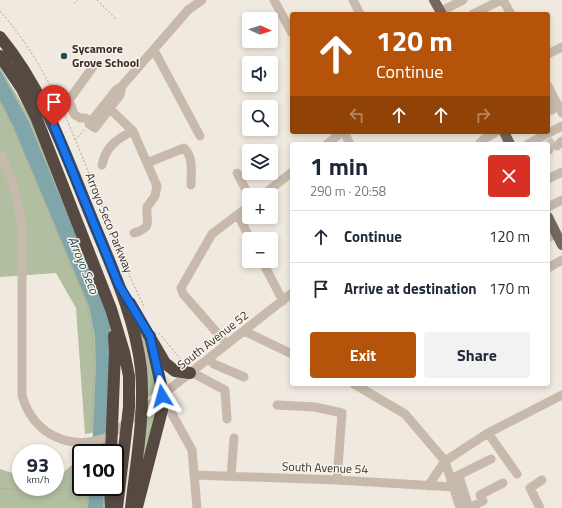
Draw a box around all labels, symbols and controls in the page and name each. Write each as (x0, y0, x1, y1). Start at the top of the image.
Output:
north arrow (242, 12, 278, 48)
map controls (242, 12, 278, 268)
text: 120 m (376, 19, 453, 62)
icon: ahead (310, 28, 362, 80)
place label: Sycamore Grove School (72, 39, 139, 72)
marker: Sycamore Grove School (59, 51, 69, 61)
button: sound (242, 56, 278, 92)
text: Continue (376, 58, 443, 85)
pin (37, 85, 71, 126)
icon: arrive (43, 91, 65, 113)
button: search (242, 100, 278, 136)
icon: left (346, 104, 368, 126)
icon: ahead (388, 104, 410, 126)
icon: ahead (430, 104, 452, 126)
icon: right (472, 104, 494, 126)
button: layers (242, 144, 278, 180)
text: 1 min (310, 148, 368, 184)
button: close (488, 155, 530, 197)
street label: Arroyo Seco Parkway (82, 171, 136, 275)
text: 290 m · 20:58 (310, 181, 386, 201)
button: + (242, 188, 278, 224)
text: Continue (344, 225, 402, 248)
text: 120 m (489, 225, 530, 248)
icon: ahead (310, 226, 332, 248)
button: − (242, 232, 278, 268)
water label: Arroyo Seco (65, 234, 103, 296)
text: Arrive at destination (344, 277, 477, 300)
text: 170 m (489, 277, 530, 300)
icon: arrive (310, 278, 332, 300)
street label: South Avenue 52 (173, 306, 252, 374)
button: Exit (310, 332, 416, 378)
button: Share (424, 332, 530, 378)
position arrow (141, 375, 183, 417)
speed limit sign: 100 (72, 444, 124, 496)
text: 93 (27, 449, 49, 480)
street label: South Avenue 54 (282, 457, 369, 479)
text: km/h (27, 472, 49, 487)

